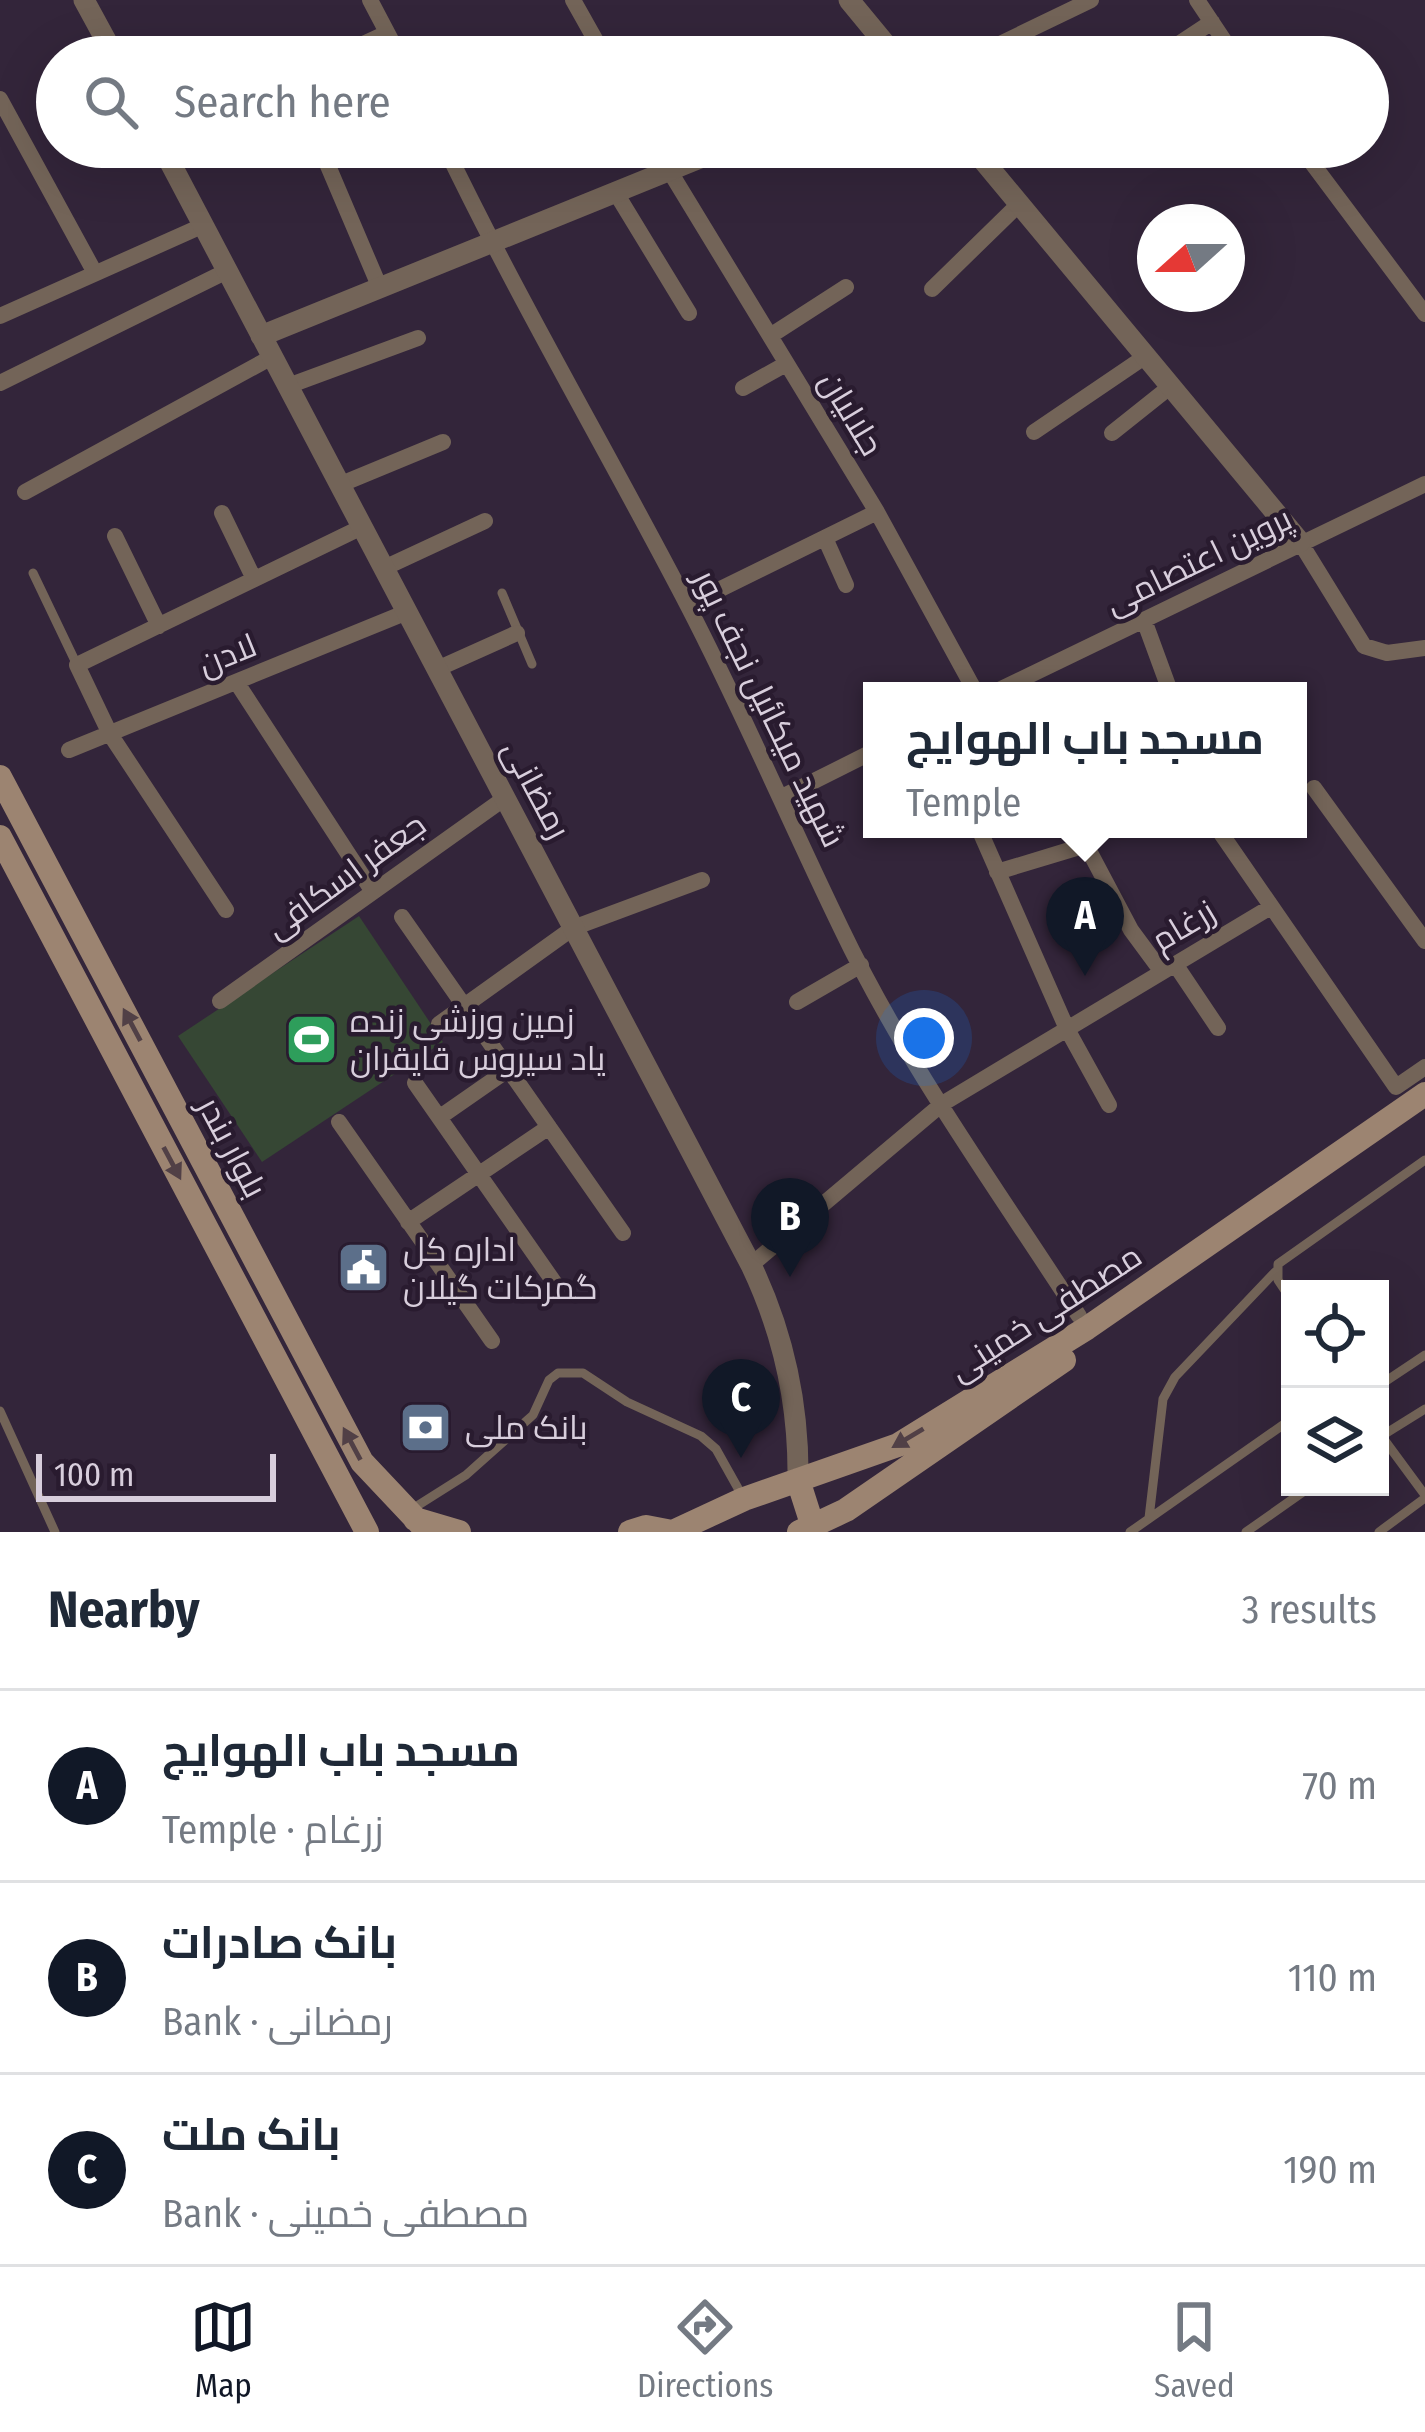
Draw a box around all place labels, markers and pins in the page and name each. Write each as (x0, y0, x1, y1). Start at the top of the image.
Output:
pin: A (1046, 877, 1124, 976)
place label: زمین ورزشی زنده یاد سیروس قایقران (350, 1001, 605, 1079)
sports icon: زمین ورزشی زنده یاد سیروس قایقران (283, 1011, 339, 1067)
pin: B (751, 1178, 829, 1277)
place label: اداره کل گمرکات گیلان (403, 1230, 598, 1308)
public building icon: اداره کل گمرکات گیلان (336, 1240, 392, 1296)
pin: C (702, 1359, 780, 1458)
bank icon: بانک ملی (398, 1399, 454, 1455)
place label: بانک ملی (465, 1408, 588, 1448)

